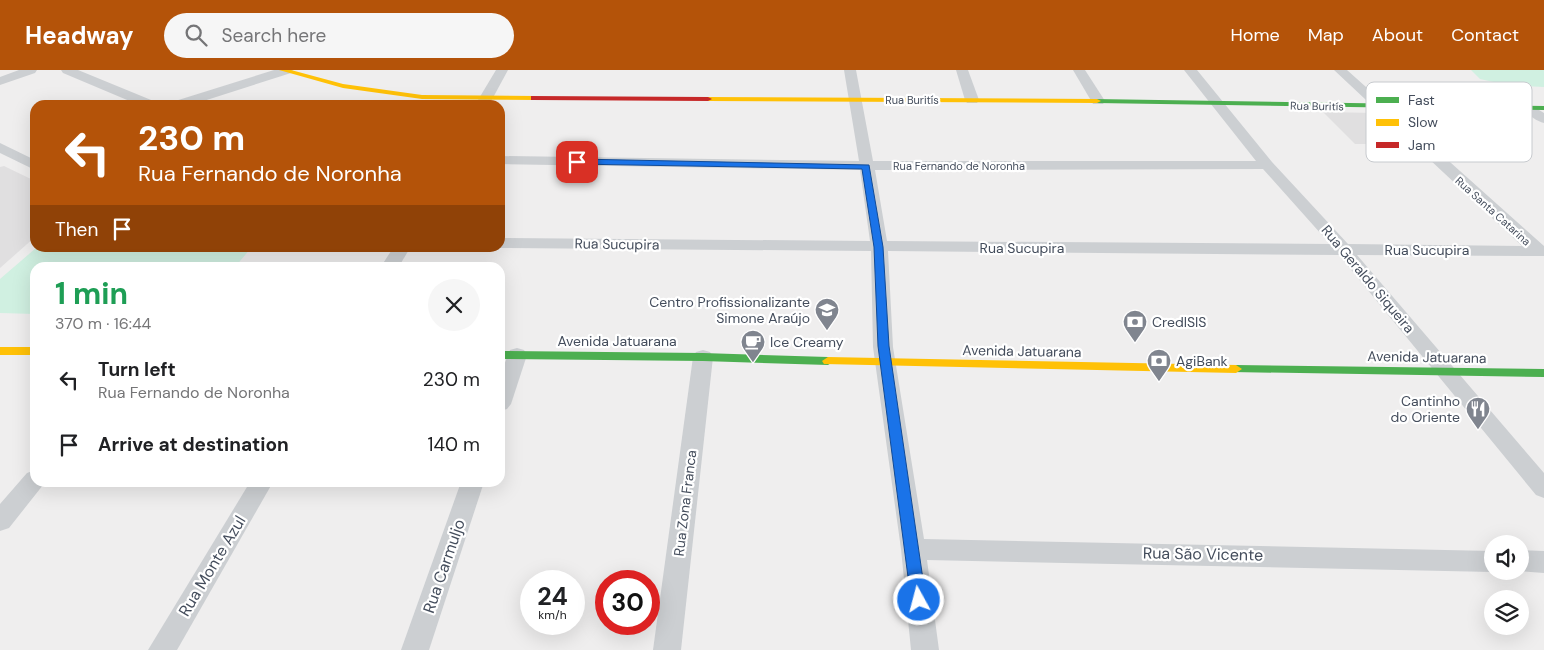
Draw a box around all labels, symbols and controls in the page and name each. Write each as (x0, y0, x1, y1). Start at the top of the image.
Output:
search box (164, 13, 514, 58)
text: Headway (25, 20, 134, 51)
icon: search (182, 21, 210, 49)
text: Search here (222, 23, 326, 48)
text: Home (1230, 23, 1280, 47)
text: Map (1308, 23, 1344, 47)
text: About (1372, 23, 1423, 47)
text: Contact (1451, 23, 1519, 47)
legend (1366, 82, 1532, 162)
text: Fast (1408, 91, 1435, 109)
street label: Rua Buritís (885, 93, 939, 107)
street label: Rua Buritís (1290, 99, 1344, 113)
text: Slow (1408, 113, 1438, 131)
text: 230 m (138, 115, 245, 161)
icon: left (55, 120, 120, 185)
text: Jam (1408, 136, 1435, 154)
pin (556, 141, 598, 183)
icon: arrive (563, 148, 591, 176)
text: Rua Fernando de Noronha (138, 159, 402, 188)
street label: Rua Fernando de Noronha (893, 159, 1025, 173)
street label: Rua Santa Catarina (1452, 173, 1534, 249)
icon: arrive (108, 215, 136, 243)
text: Then (55, 217, 98, 242)
street label: Rua Geraldo Siqueira (1318, 221, 1418, 337)
street label: Rua Sucupira (574, 234, 660, 254)
street label: Rua Sucupira (980, 239, 1064, 257)
street label: Rua Sucupira (1385, 241, 1469, 259)
text: 1 min (55, 274, 128, 313)
button: close (428, 279, 480, 331)
place label: Centro Profissionalizante Simone Araújo (649, 293, 810, 327)
school or university icon: Centro Profissionalizante Simone Araújo (814, 297, 840, 331)
bank icon: CredISIS (1122, 309, 1148, 343)
text: 370 m · 16:44 (55, 313, 151, 334)
place label: CredISIS (1152, 313, 1206, 331)
cafe icon: Ice Creamy (740, 329, 766, 363)
street label: Avenida Jatuarana (557, 332, 677, 350)
place label: Ice Creamy (770, 333, 844, 351)
street label: Avenida Jatuarana (962, 341, 1082, 361)
street label: Avenida Jatuarana (1367, 347, 1487, 367)
bank icon: AgiBank (1146, 348, 1172, 382)
place label: AgiBank (1176, 352, 1228, 370)
text: Turn left (98, 357, 176, 382)
icon: left (55, 366, 83, 394)
text: 230 m (423, 367, 480, 392)
text: Rua Fernando de Noronha (98, 382, 290, 403)
place label: Cantinho do Oriente (1391, 392, 1460, 426)
restaurant icon: Cantinho do Oriente (1465, 396, 1491, 430)
icon: arrive (55, 431, 83, 459)
text: Arrive at destination (98, 432, 289, 457)
text: 140 m (428, 432, 480, 457)
street label: Rua Zona Franca (670, 449, 700, 557)
street label: Rua Monte Azul (174, 512, 250, 620)
street label: Rua Carmuljo (418, 516, 470, 616)
map controls (1484, 535, 1529, 635)
button: sound (1484, 535, 1529, 580)
street label: Rua São Vicente (1143, 542, 1263, 566)
speed limit sign: 30 (595, 570, 660, 635)
position arrow (892, 573, 944, 625)
text: 24 (537, 580, 568, 613)
button: layers (1484, 590, 1529, 635)
text: km/h (538, 607, 567, 623)

